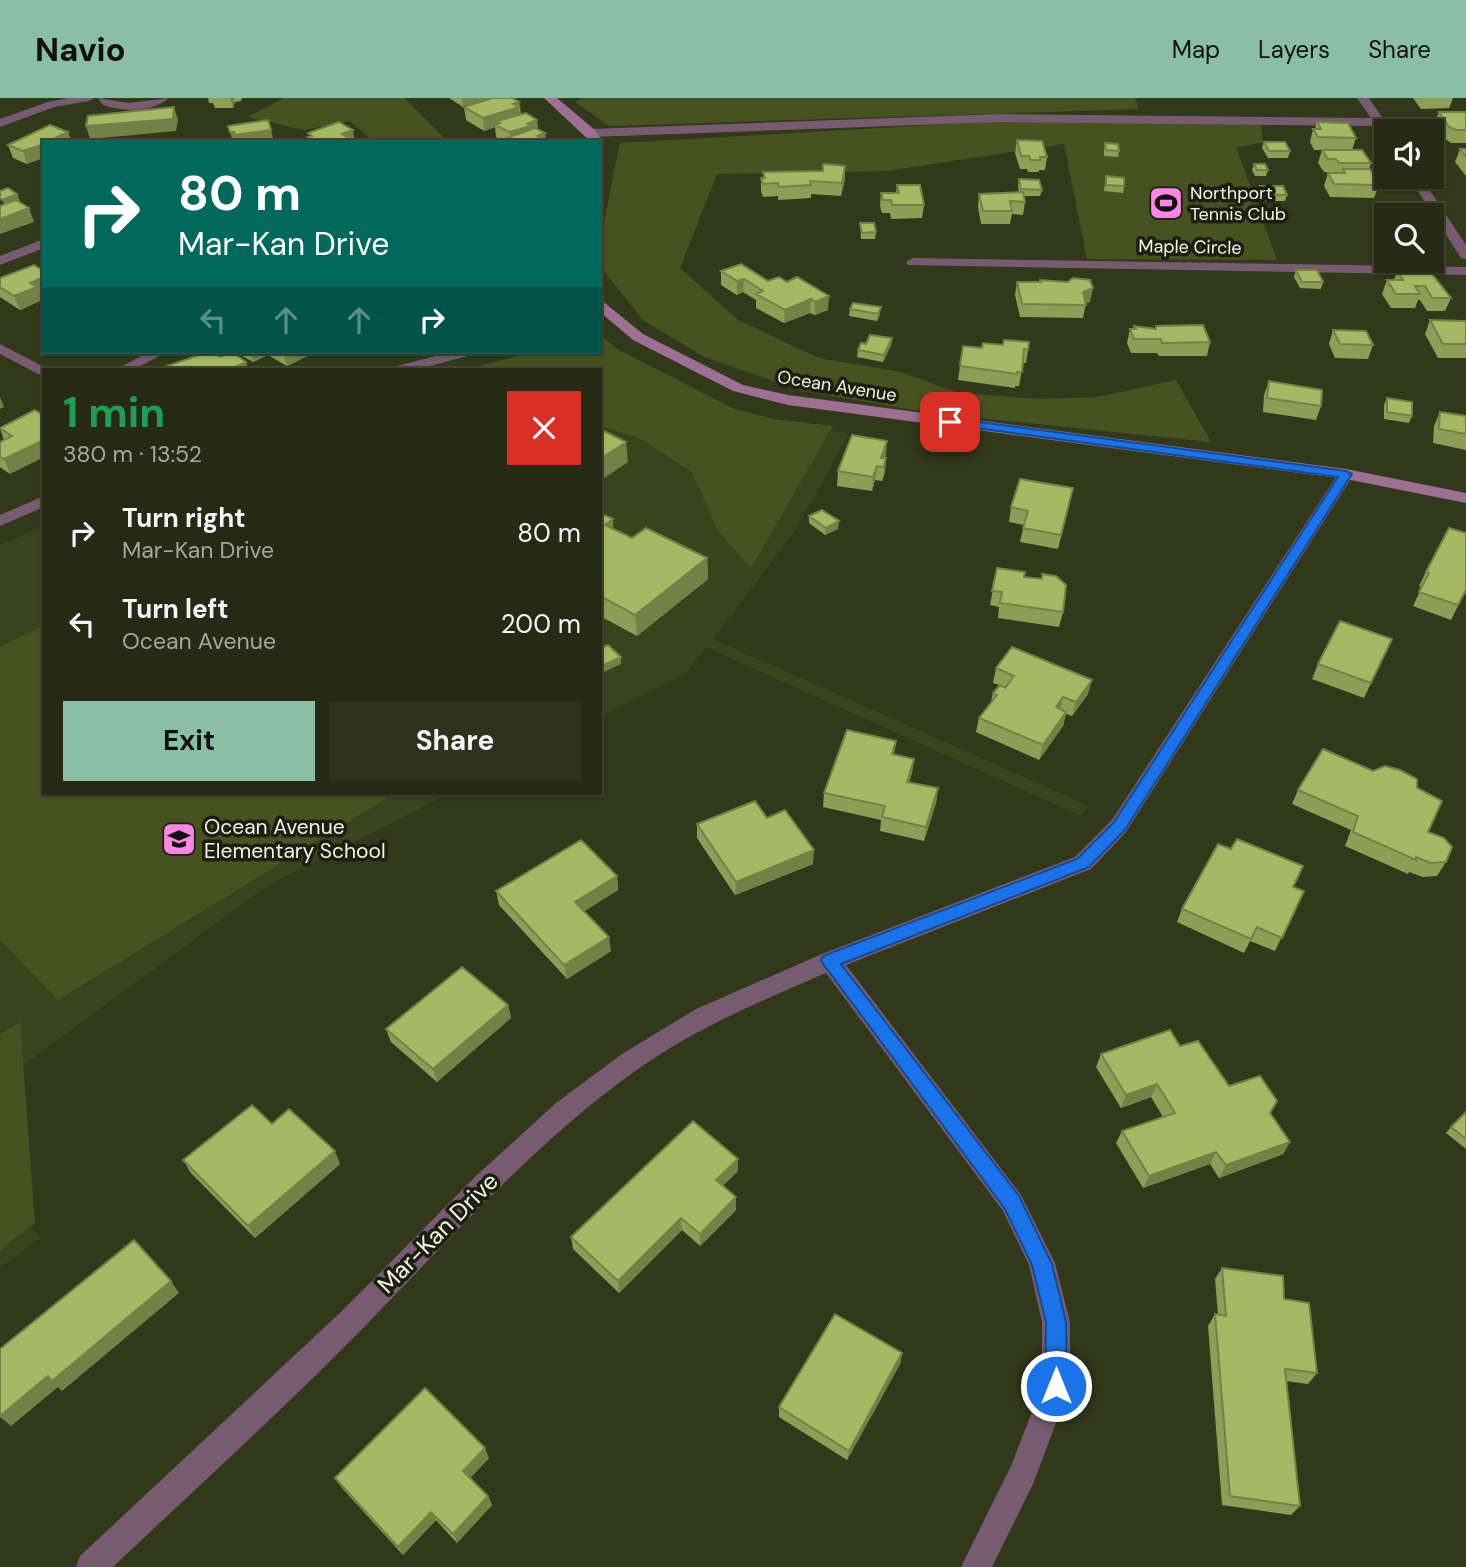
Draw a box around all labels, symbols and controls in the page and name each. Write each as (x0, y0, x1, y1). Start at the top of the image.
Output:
text: Navio (35, 28, 126, 71)
text: Map (1172, 34, 1220, 65)
text: Layers (1258, 34, 1330, 65)
text: Share (1368, 34, 1431, 65)
map controls (1374, 119, 1444, 273)
button: sound (1374, 119, 1444, 189)
text: 80 m (178, 161, 301, 225)
icon: right (63, 168, 154, 259)
place label: Northport Tennis Club (1190, 181, 1286, 226)
sports icon: Northport Tennis Club (1147, 184, 1185, 222)
button: search (1374, 203, 1444, 273)
text: Mar-Kan Drive (178, 223, 390, 265)
street label: Maple Circle (1138, 234, 1242, 260)
icon: left (194, 301, 232, 339)
icon: ahead (267, 301, 305, 339)
icon: ahead (340, 301, 378, 339)
icon: right (413, 301, 451, 339)
street label: Ocean Avenue (776, 365, 898, 407)
text: 1 min (63, 385, 165, 440)
button: close (507, 391, 581, 465)
pin (920, 392, 980, 452)
icon: arrive (931, 403, 969, 441)
text: 380 m · 13:52 (63, 439, 202, 469)
text: Turn right (122, 501, 246, 535)
icon: right (63, 514, 101, 552)
text: 80 m (517, 516, 581, 550)
text: Mar-Kan Drive (122, 535, 274, 565)
text: Turn left (122, 592, 229, 626)
icon: left (63, 605, 101, 643)
text: 200 m (501, 607, 581, 641)
text: Ocean Avenue (122, 626, 276, 656)
button: Exit (63, 701, 315, 781)
button: Share (329, 701, 581, 781)
place label: Ocean Avenue Elementary School (204, 813, 386, 865)
school or university icon: Ocean Avenue Elementary School (160, 820, 198, 858)
street label: Mar-Kan Drive (371, 1166, 505, 1300)
position arrow (1019, 1349, 1093, 1423)

